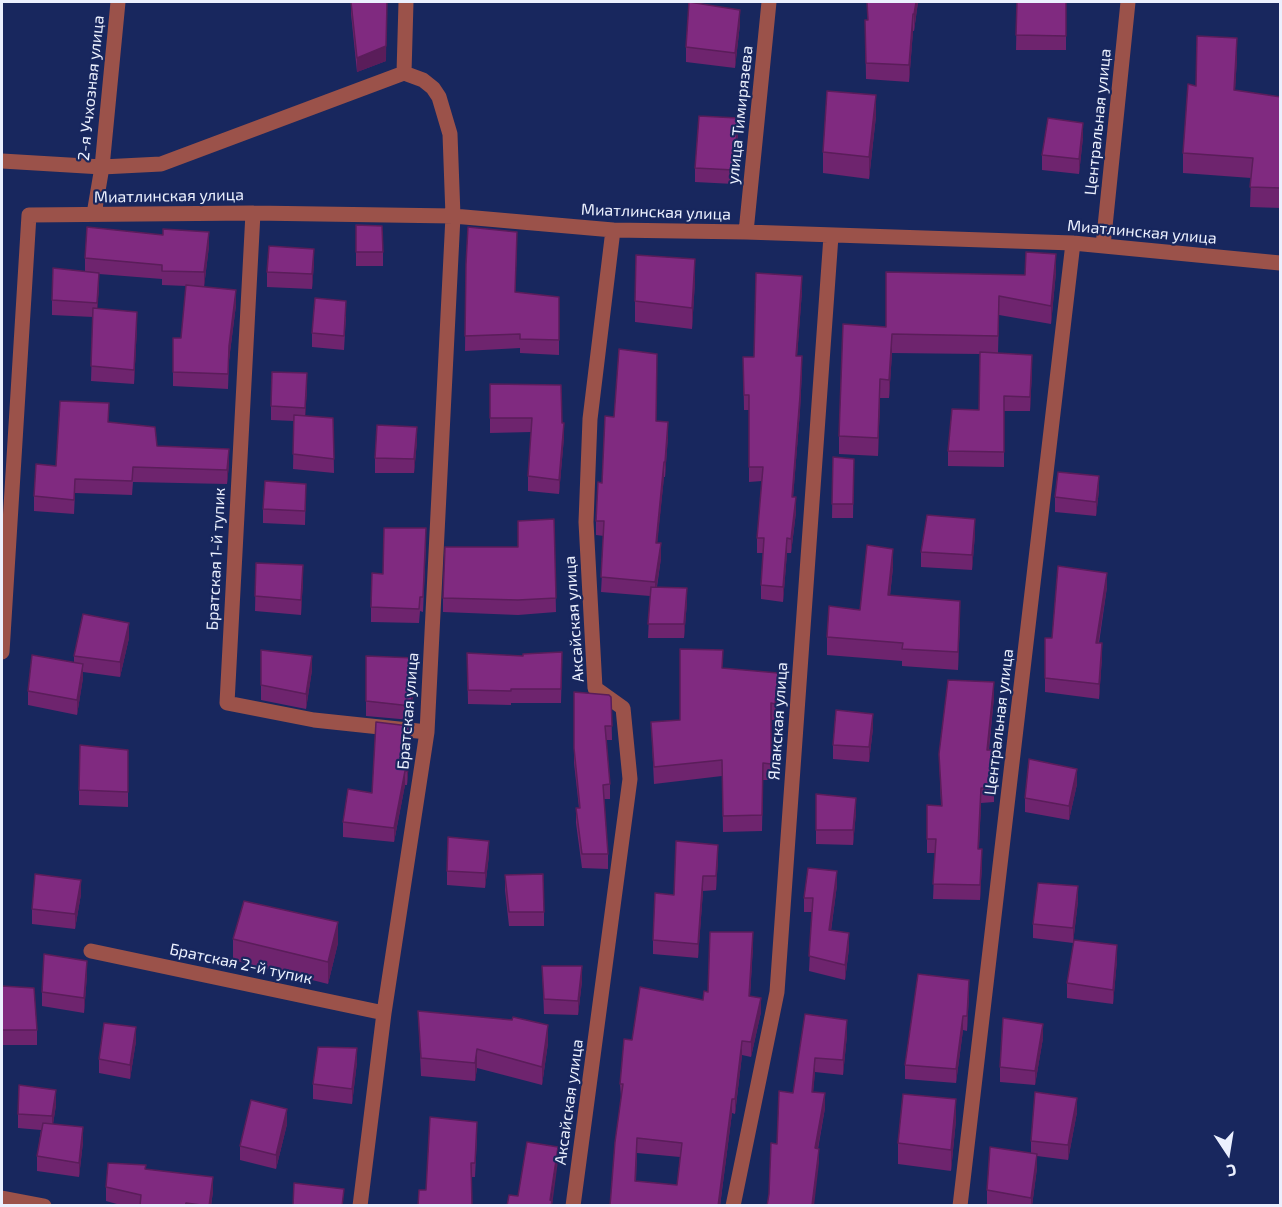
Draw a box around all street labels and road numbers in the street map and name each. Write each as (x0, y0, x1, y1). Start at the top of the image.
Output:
street label: 2-я Учхозная улица (74, 14, 108, 162)
street label: улица Тимирязева (723, 45, 757, 185)
street label: Центральная улица (1081, 48, 1115, 196)
street label: Миатлинская улица (94, 185, 244, 207)
street label: Миатлинская улица (581, 200, 731, 224)
street label: Миатлинская улица (1066, 216, 1218, 248)
street label: Братская 1-й тупик (203, 487, 229, 631)
street label: Аксайская улица (560, 555, 588, 683)
street label: Центральная улица (980, 648, 1018, 796)
street label: Братская улица (393, 652, 423, 770)
street label: Ялакская улица (764, 661, 792, 781)
street label: Братская 2-й тупик (168, 939, 314, 989)
street label: Аксайская улица (551, 1038, 587, 1166)

